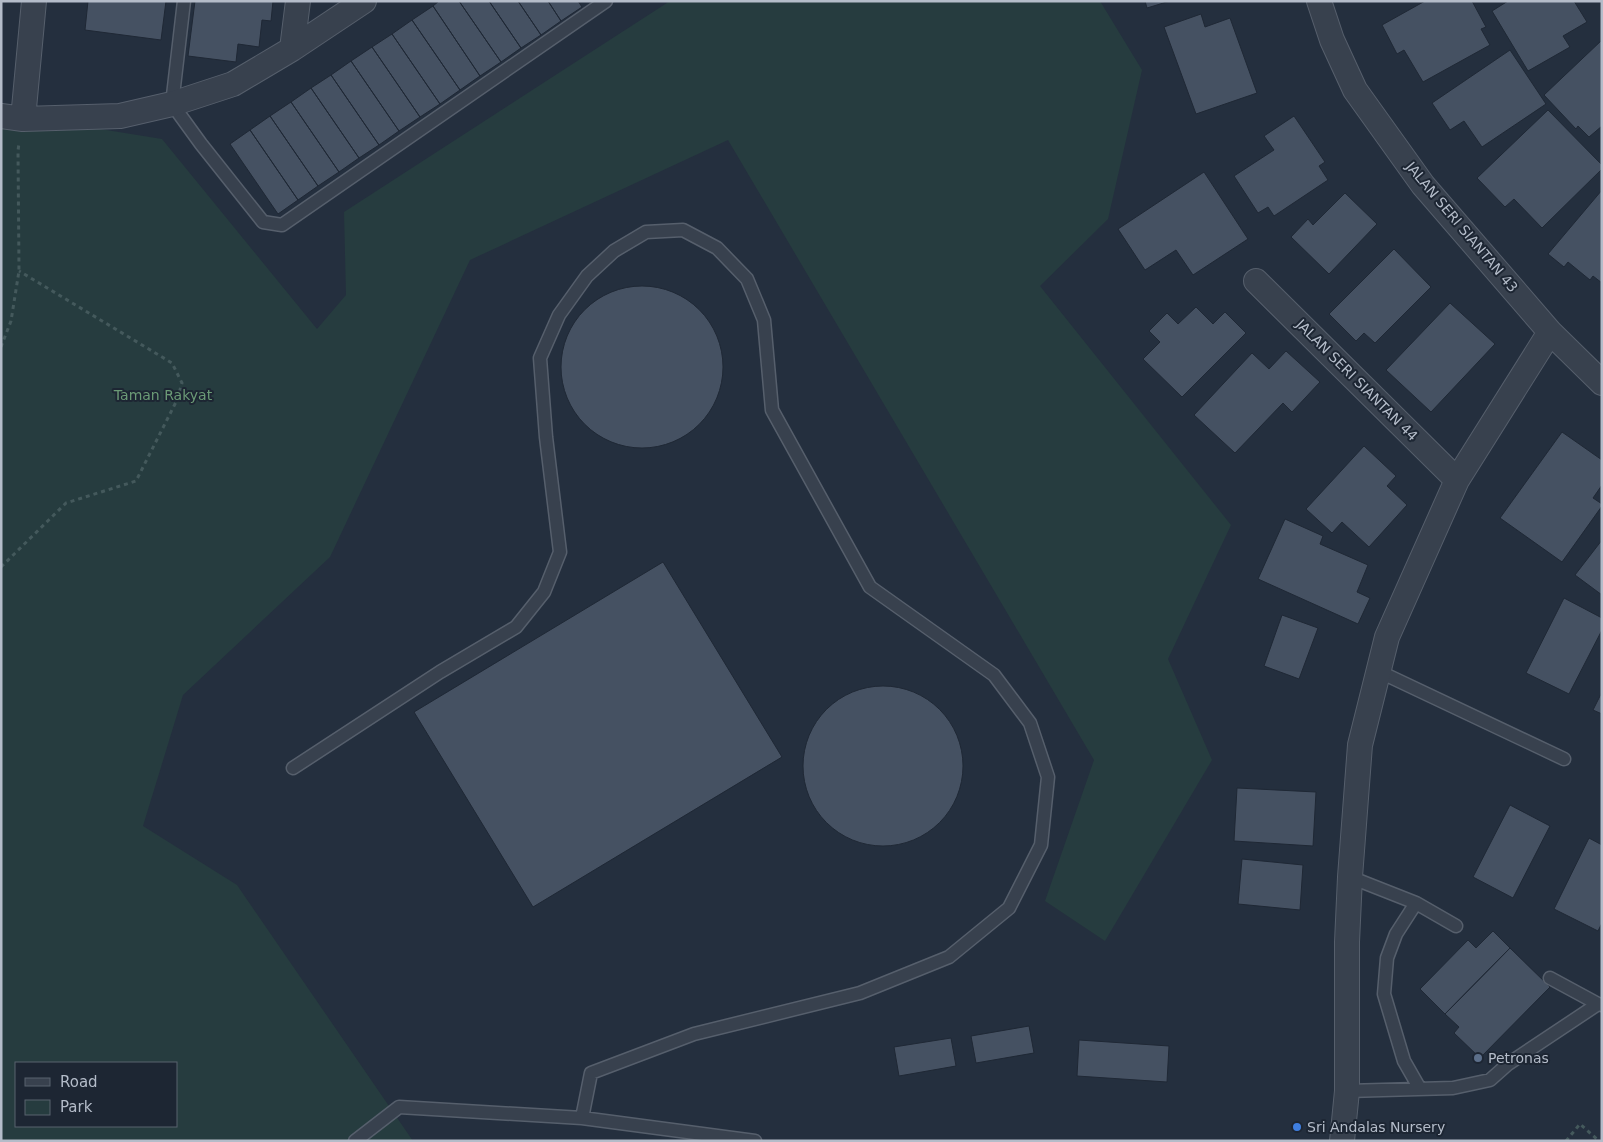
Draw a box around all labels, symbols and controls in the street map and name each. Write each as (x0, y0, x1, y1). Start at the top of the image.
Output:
street label: JALAN SERI SIANTAN 43 (1402, 158, 1521, 295)
street label: JALAN SERI SIANTAN 44 (1292, 315, 1421, 444)
park label: Taman Rakyat (113, 387, 213, 403)
place label: Petronas (1488, 1050, 1549, 1066)
marker: Petronas (1472, 1052, 1484, 1064)
legend (15, 1062, 178, 1127)
text: Road (60, 1073, 98, 1091)
text: Park (60, 1098, 93, 1116)
place label: Sri Andalas Nursery (1307, 1119, 1445, 1135)
marker: Sri Andalas Nursery (1291, 1121, 1303, 1133)

